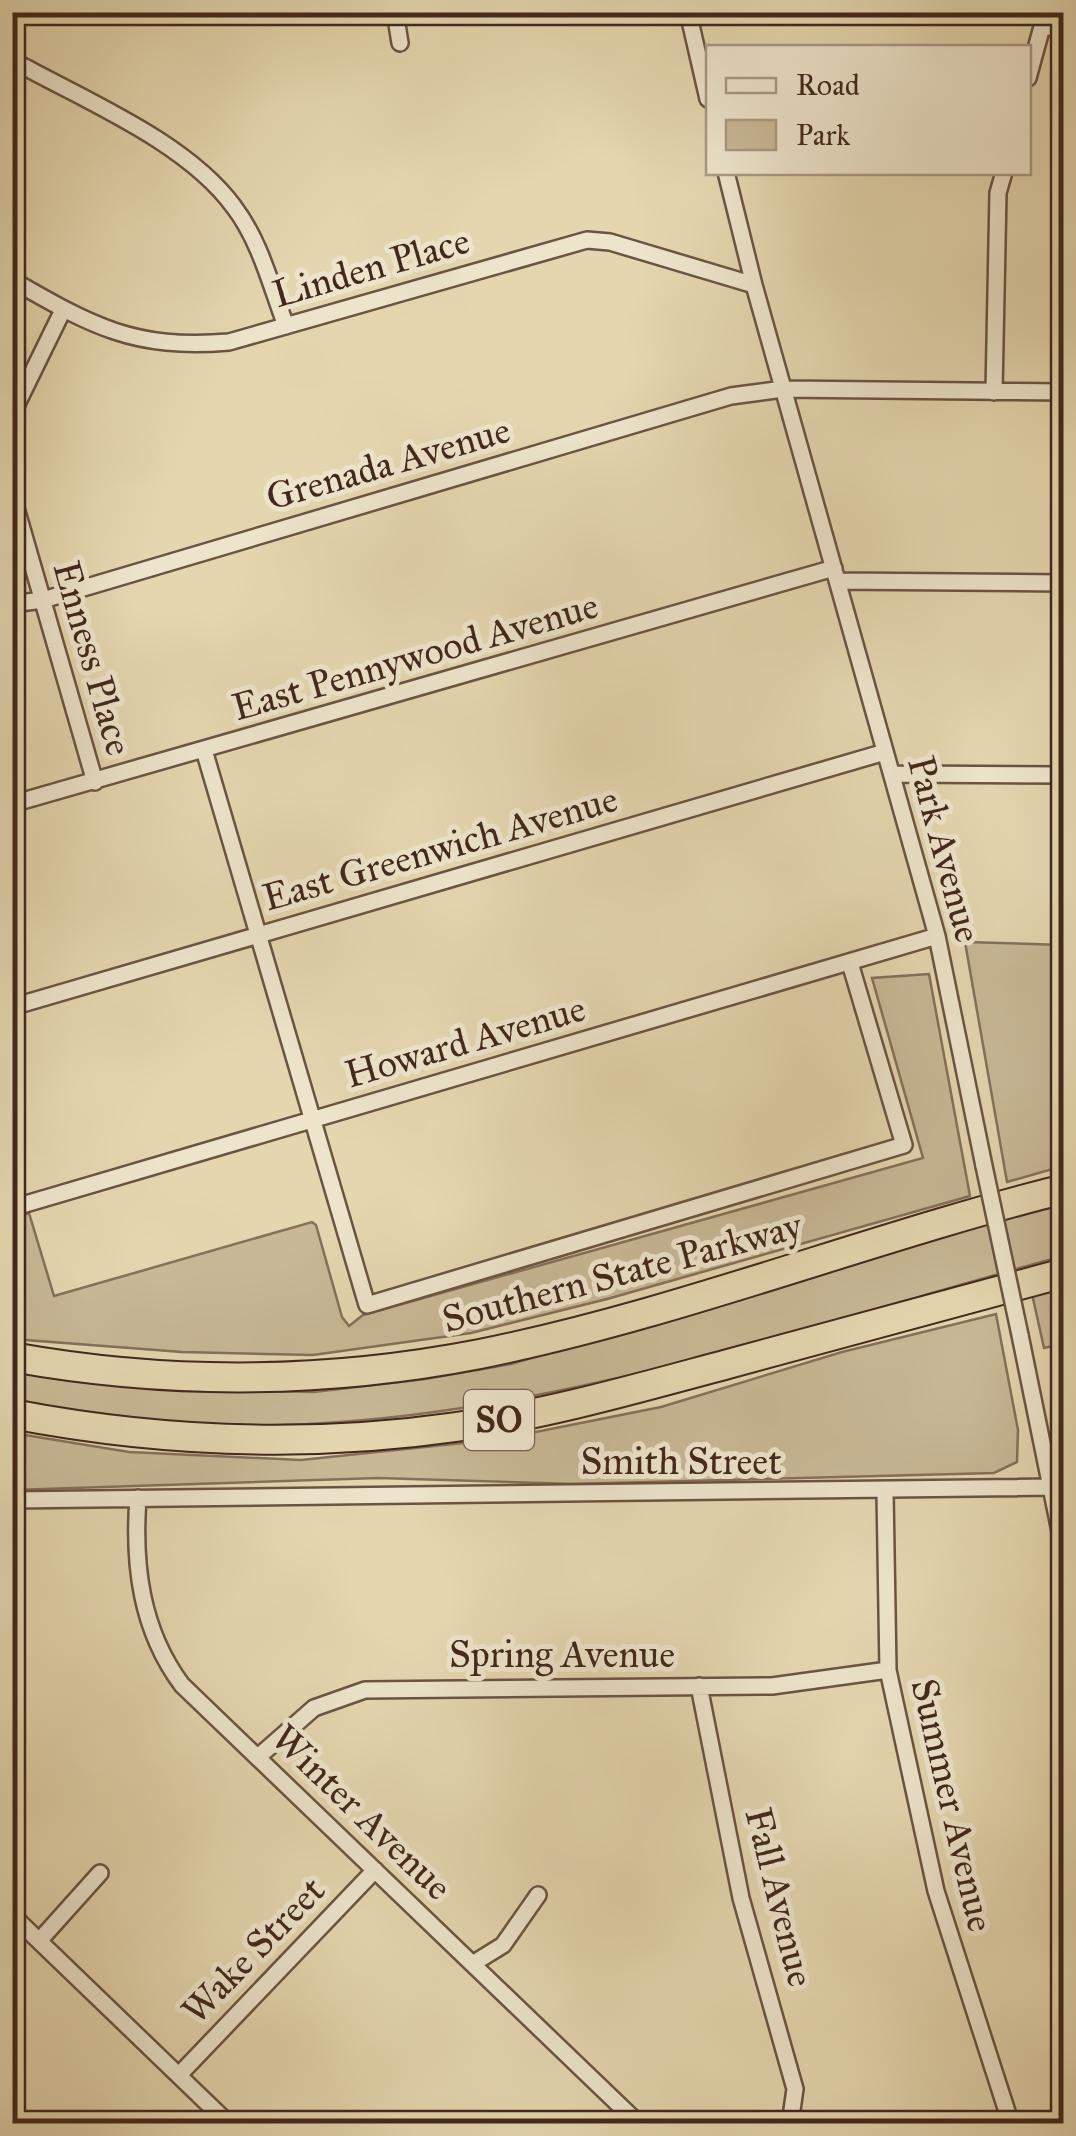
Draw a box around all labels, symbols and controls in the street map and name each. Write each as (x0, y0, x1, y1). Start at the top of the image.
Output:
legend (706, 45, 1031, 175)
text: Road (796, 67, 860, 103)
text: Park (796, 117, 850, 153)
street label: Linden Place (267, 217, 475, 317)
street label: Grenada Avenue (261, 406, 515, 520)
street label: Enness Place (43, 556, 143, 760)
street label: East Pennywood Avenue (227, 582, 603, 730)
street label: Park Avenue (898, 751, 992, 947)
street label: East Greenwich Avenue (257, 775, 623, 921)
street label: Howard Avenue (339, 985, 591, 1097)
street label: Southern State Parkway (437, 1202, 808, 1342)
road number: SO (464, 1390, 534, 1450)
street label: Smith Street (580, 1438, 782, 1484)
street label: Spring Avenue (449, 1631, 675, 1677)
street label: Summer Avenue (902, 1674, 1004, 1936)
street label: Winter Avenue (262, 1715, 462, 1909)
street label: Fall Avenue (736, 1803, 824, 1991)
street label: Wake Street (172, 1867, 334, 2033)

